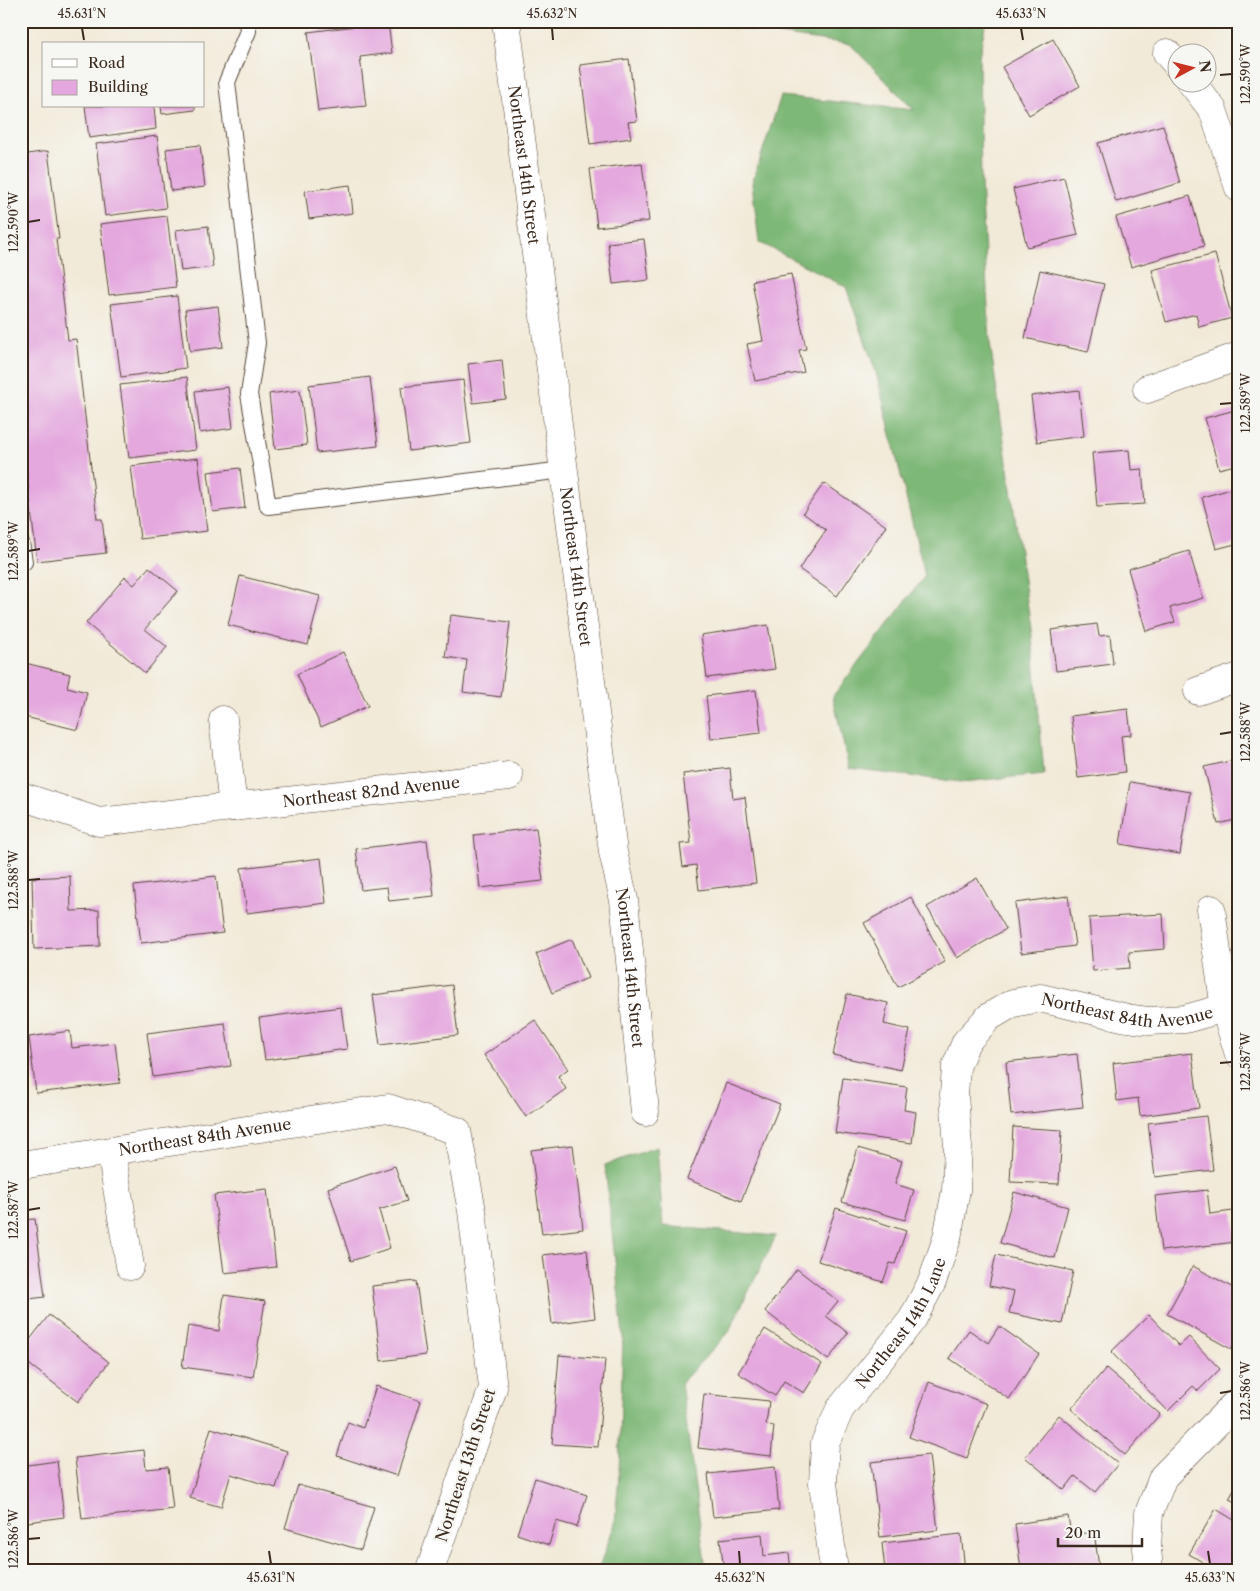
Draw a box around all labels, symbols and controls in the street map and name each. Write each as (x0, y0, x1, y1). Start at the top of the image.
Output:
text: 45.631°N (57, 6, 107, 21)
text: 45.632°N (526, 6, 578, 21)
text: 45.633°N (996, 6, 1046, 21)
legend (42, 42, 205, 108)
north arrow (1168, 42, 1218, 92)
text: 122.590°W (1238, 43, 1253, 104)
text: Road (88, 53, 125, 72)
text: N (1195, 59, 1215, 74)
text: Building (88, 77, 148, 96)
street label: Northeast 14th Street (504, 84, 545, 246)
text: 122.590°W (6, 191, 21, 252)
text: 122.589°W (1238, 372, 1253, 433)
street label: Northeast 14th Street (556, 486, 596, 648)
text: 122.589°W (6, 520, 21, 581)
text: 122.588°W (1238, 701, 1253, 762)
street label: Northeast 82nd Avenue (281, 772, 461, 811)
text: 122.588°W (6, 849, 21, 910)
street label: Northeast 14th Street (611, 886, 649, 1049)
street label: Northeast 84th Avenue (1040, 989, 1215, 1031)
text: 122.587°W (1238, 1032, 1253, 1091)
street label: Northeast 84th Avenue (117, 1113, 292, 1160)
text: 122.587°W (6, 1180, 21, 1239)
street label: Northeast 14th Lane (851, 1255, 950, 1392)
text: 122.586°W (1238, 1360, 1253, 1421)
street label: Northeast 13th Street (431, 1385, 499, 1544)
text: 122.586°W (6, 1508, 21, 1569)
scale bar (1058, 1516, 1141, 1548)
text: 20 m (1065, 1523, 1101, 1542)
text: 45.631°N (246, 1570, 296, 1585)
text: 45.632°N (714, 1570, 766, 1585)
text: 45.633°N (1185, 1570, 1235, 1585)

